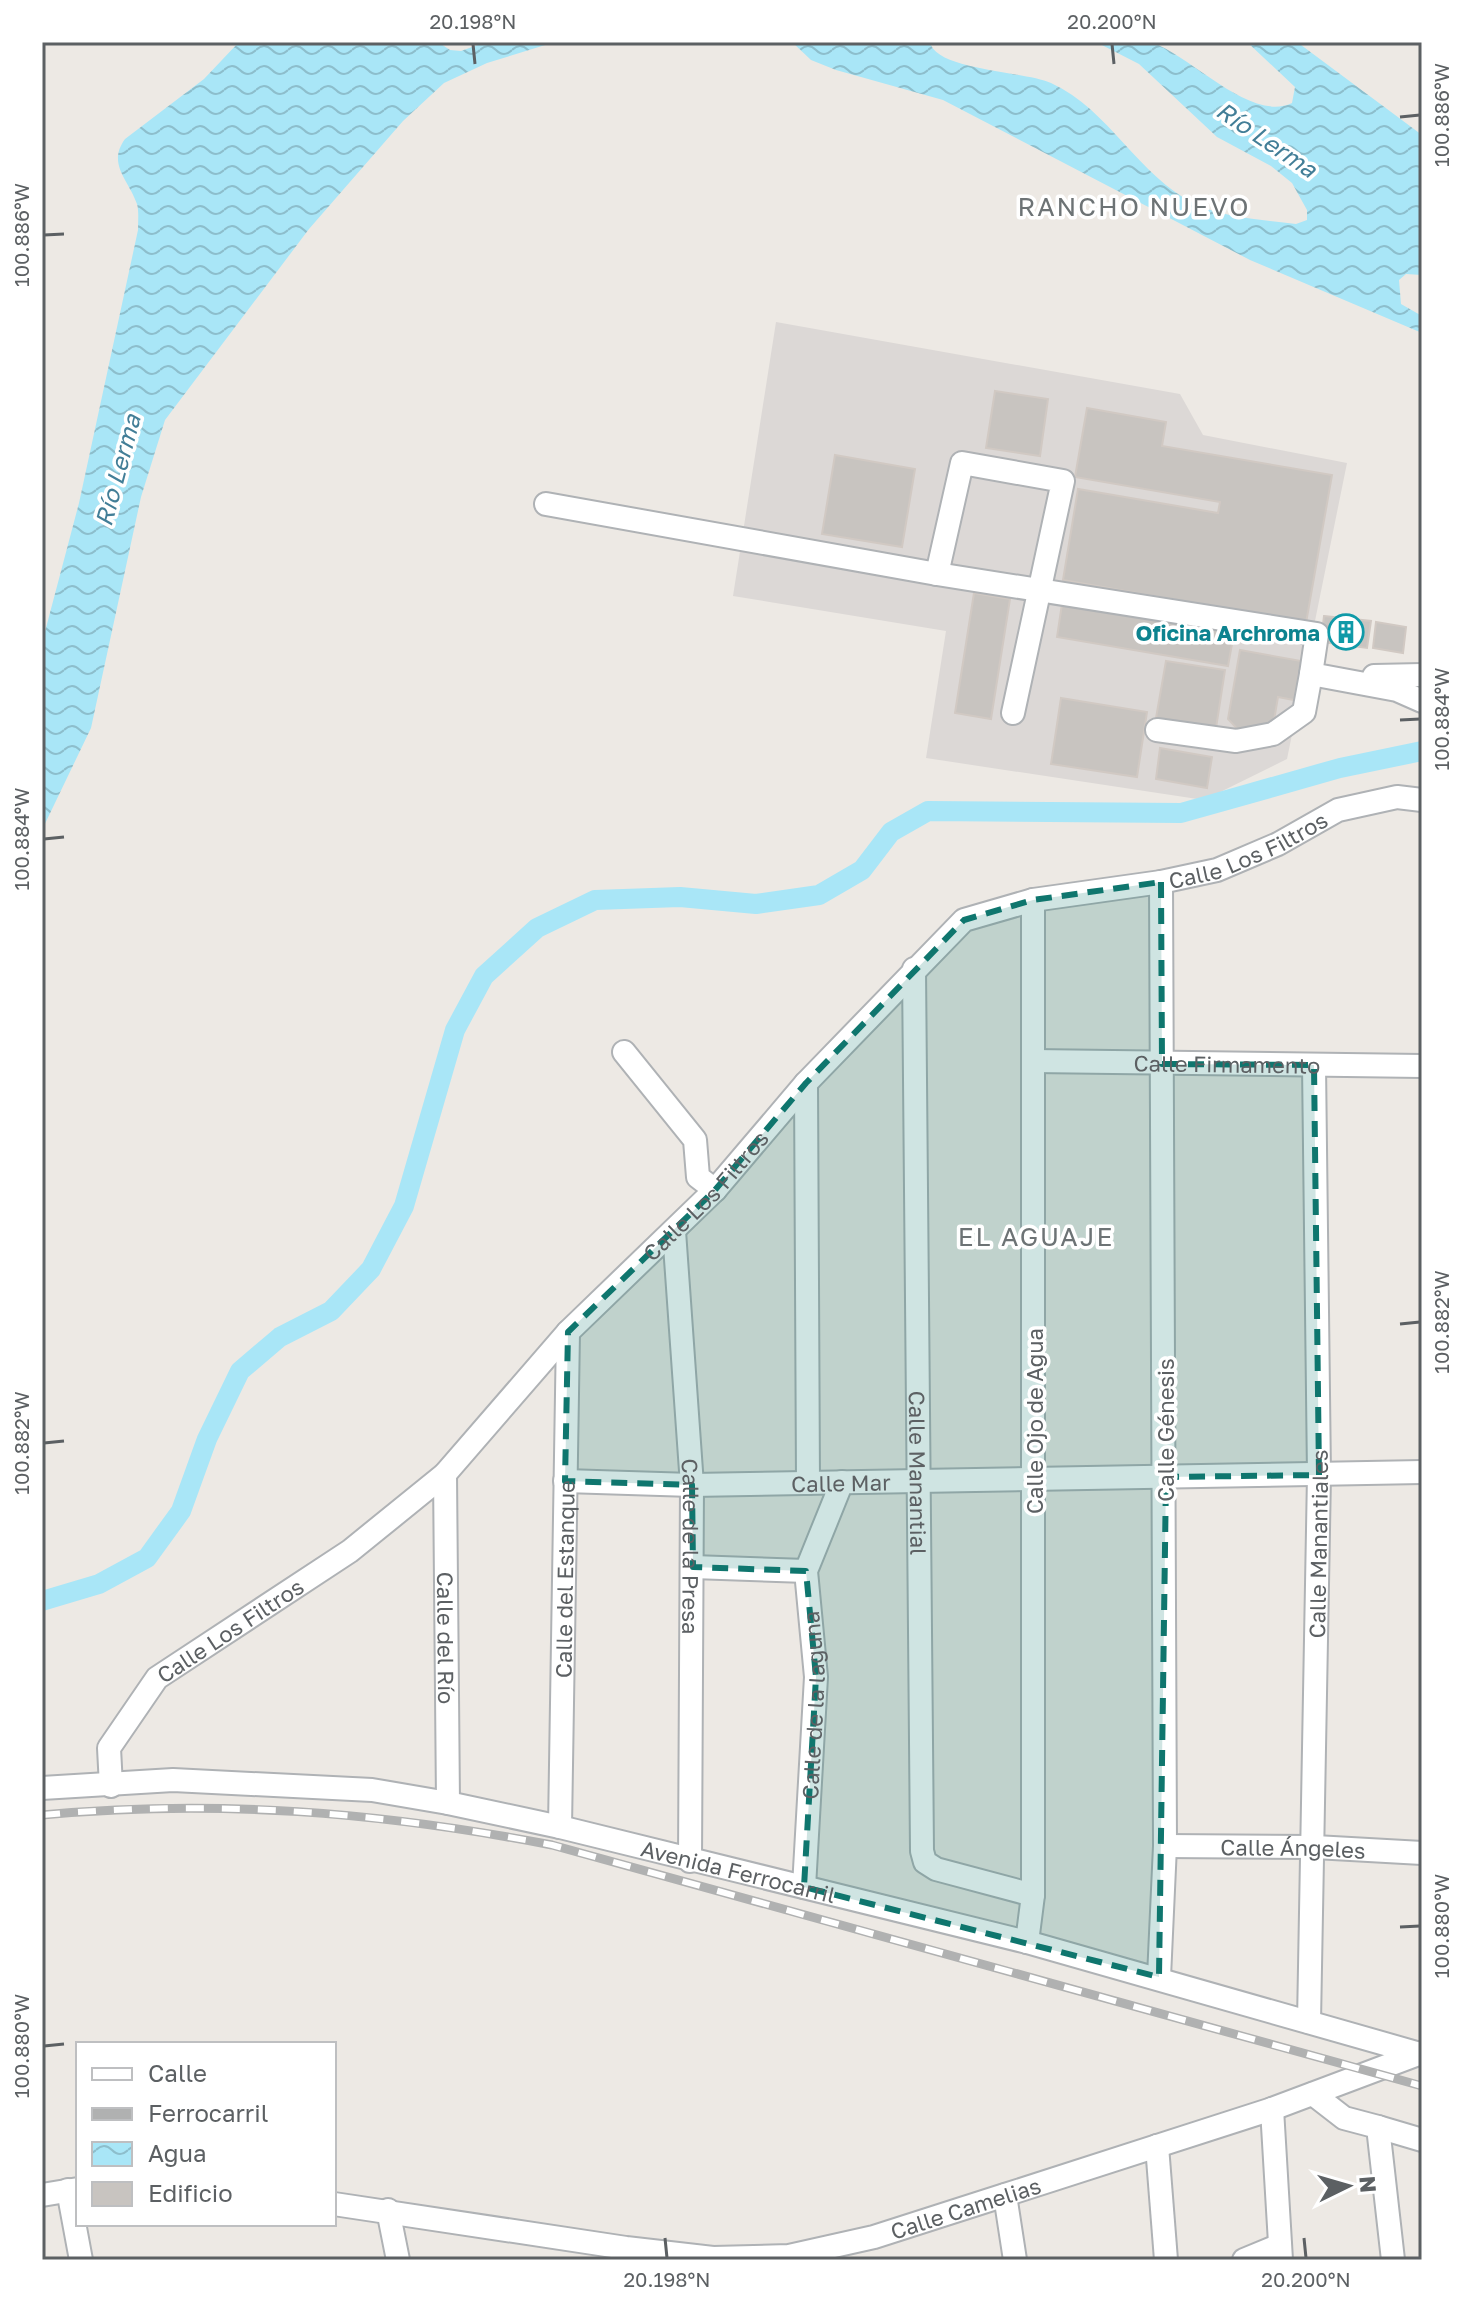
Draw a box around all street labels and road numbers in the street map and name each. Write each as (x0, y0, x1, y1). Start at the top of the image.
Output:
street label: Calle Los Filtros (1166, 805, 1332, 894)
street label: Calle Firmamento (1133, 1049, 1320, 1078)
street label: Calle Los Filtros (637, 1125, 774, 1266)
street label: Calle Ojo de Agua (1021, 1328, 1048, 1514)
street label: Calle Génesis (1152, 1358, 1179, 1502)
street label: Calle Manantial (904, 1391, 933, 1555)
street label: Calle Manantiales (1303, 1450, 1333, 1639)
street label: Calle de la Presa (677, 1457, 706, 1634)
street label: Calle Mar (791, 1468, 891, 1497)
street label: Calle del Estanque (549, 1480, 579, 1678)
street label: Calle Los Filtros (151, 1572, 308, 1688)
street label: Calle del Río (432, 1572, 461, 1704)
street label: Calle de la laguna (796, 1610, 830, 1800)
street label: Calle Ángeles (1220, 1833, 1366, 1863)
street label: Avenida Ferrocarril (638, 1834, 839, 1908)
street label: Calle Camelias (887, 2171, 1044, 2244)

